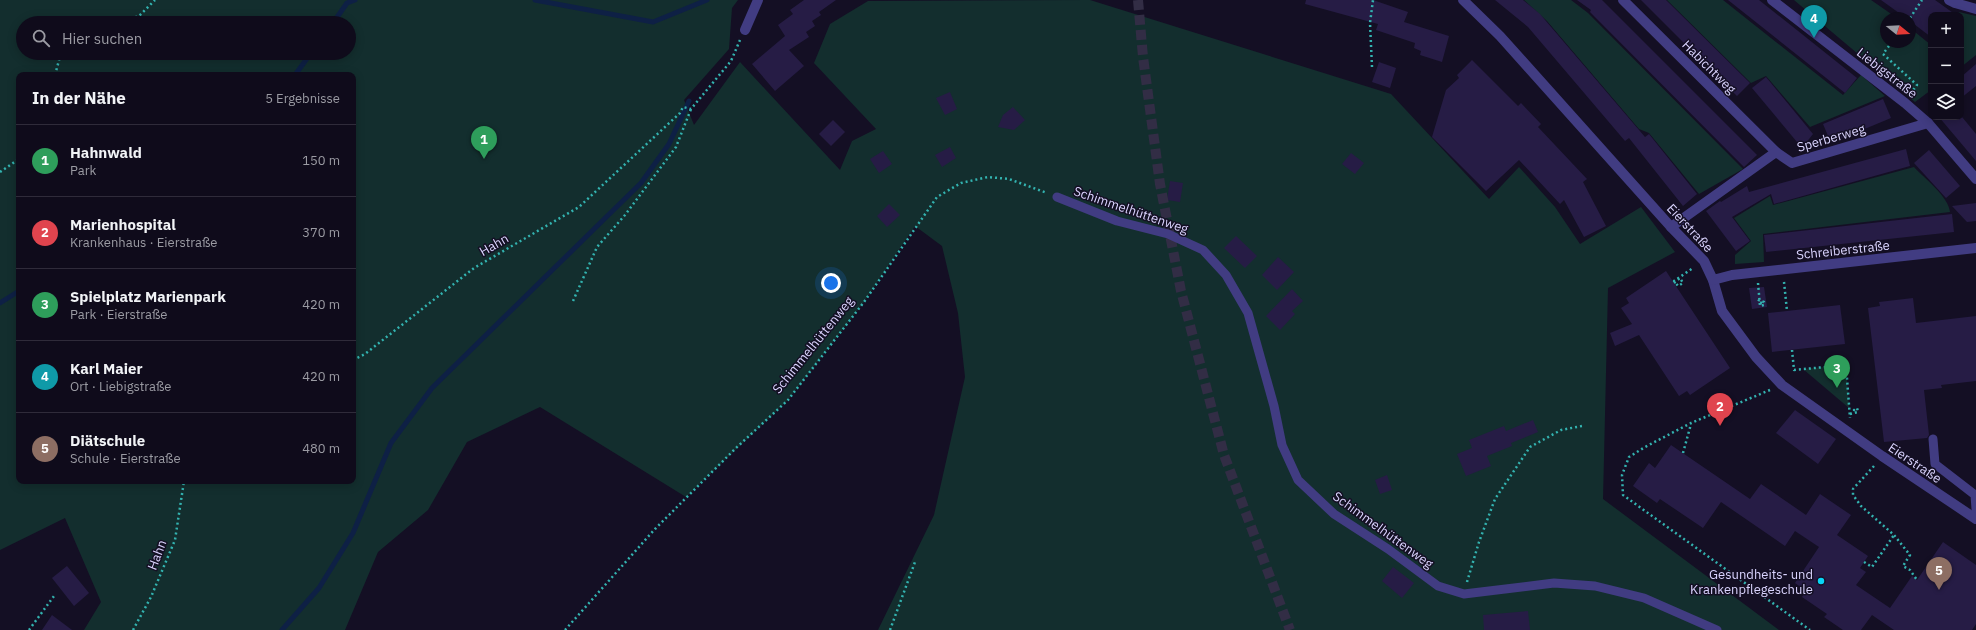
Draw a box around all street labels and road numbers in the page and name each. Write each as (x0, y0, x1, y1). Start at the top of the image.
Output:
street label: Habichtweg (1678, 36, 1740, 98)
street label: Liebigstraße (1853, 44, 1921, 102)
street label: Sperberweg (1795, 120, 1867, 156)
street label: Schimmelhüttenweg (1071, 182, 1191, 238)
street label: Eierstraße (1663, 200, 1717, 256)
street label: Hahn (476, 230, 512, 260)
street label: Schreiberstraße (1795, 237, 1891, 263)
street label: Schimmelhüttenweg (769, 293, 858, 397)
street label: Eierstraße (1885, 439, 1945, 487)
street label: Schimmelhüttenweg (1329, 488, 1437, 572)
street label: Hahn (144, 538, 170, 572)

